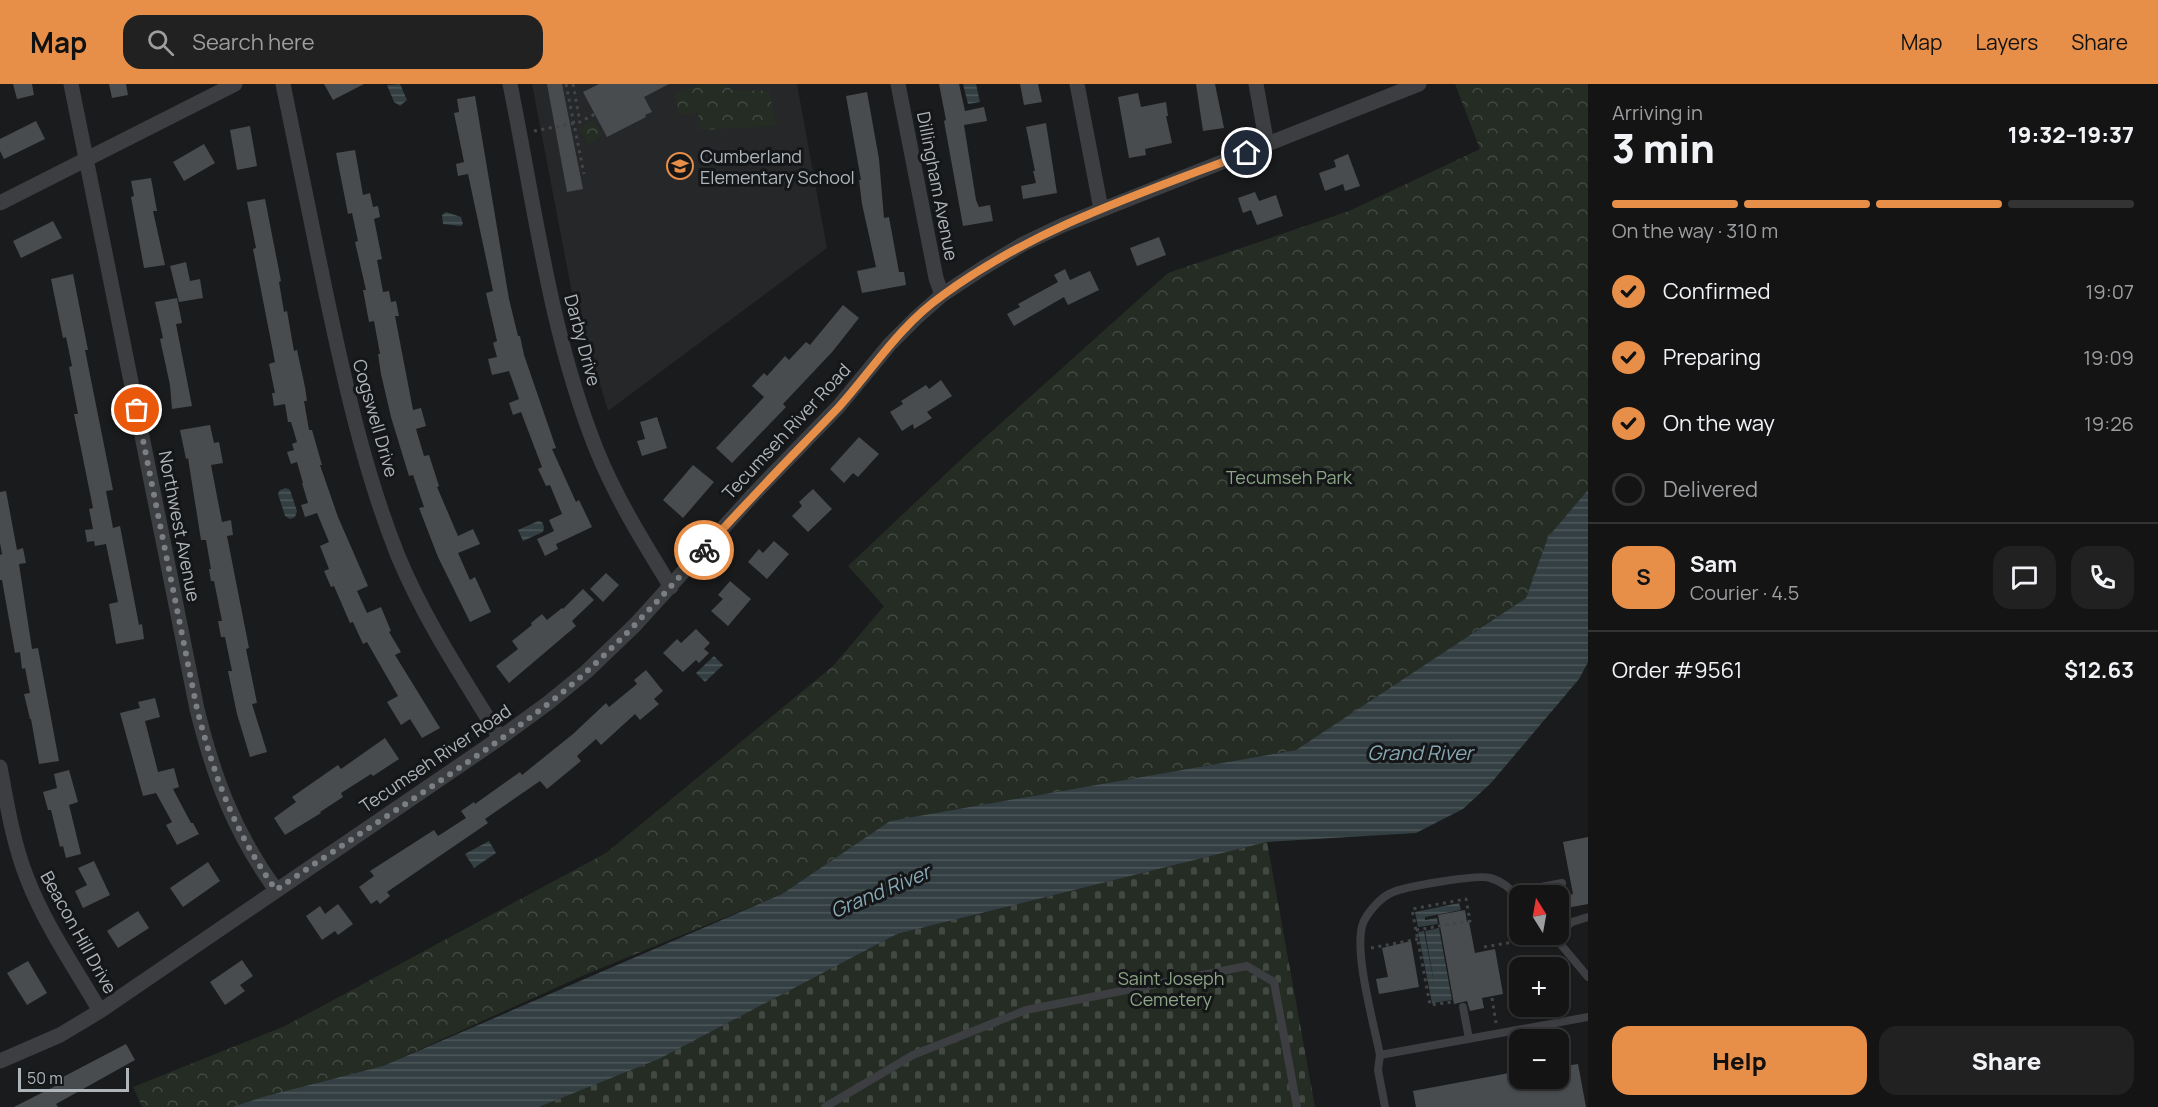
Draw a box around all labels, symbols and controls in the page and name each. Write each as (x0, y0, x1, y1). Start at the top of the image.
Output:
search box (123, 15, 543, 69)
text: Map (30, 23, 87, 61)
icon: search (144, 26, 177, 59)
text: Search here (192, 27, 315, 57)
text: Map (1901, 28, 1942, 56)
text: Layers (1975, 28, 2038, 56)
text: Share (2071, 28, 2128, 56)
text: Arriving in (1612, 99, 1703, 126)
street label: Dillingham Avenue (912, 109, 964, 263)
text: 19:32–19:37 (2008, 120, 2134, 150)
text: 3 min (1612, 121, 1715, 175)
pin (1221, 127, 1272, 178)
icon: home (1230, 136, 1263, 169)
place label: Cumberland Elementary School (700, 144, 855, 189)
school or university icon: Cumberland Elementary School (665, 151, 695, 181)
text: On the way · 310 m (1612, 217, 1778, 244)
icon: check (1612, 275, 1645, 308)
text: Confirmed (1663, 276, 1771, 306)
text: 19:07 (2086, 278, 2134, 305)
street label: Darby Drive (559, 292, 607, 388)
icon: check (1612, 341, 1645, 374)
text: Preparing (1663, 342, 1761, 372)
text: 19:09 (2083, 344, 2134, 371)
street label: Cogswell Drive (348, 356, 404, 480)
street label: Tecumseh River Road (717, 358, 855, 504)
pin (111, 384, 162, 435)
icon: bag (120, 393, 153, 426)
icon: check (1612, 407, 1645, 440)
text: On the way (1663, 408, 1775, 438)
text: 19:26 (2084, 410, 2134, 437)
street label: Northwest Avenue (154, 449, 206, 603)
park label: Tecumseh Park (1226, 465, 1353, 489)
text: Delivered (1663, 474, 1758, 504)
courier (674, 520, 734, 580)
icon: bike (688, 534, 721, 567)
button: chat (1993, 546, 2056, 609)
button: phone (2071, 546, 2134, 609)
text: Sam (1690, 549, 1737, 579)
text: S (1636, 562, 1651, 592)
text: Courier · 4.5 (1690, 579, 1799, 606)
text: Order #9561 (1612, 655, 1742, 685)
text: $12.63 (2064, 655, 2134, 685)
street label: Tecumseh River Road (355, 698, 515, 818)
water label: Grand River (1367, 739, 1476, 766)
water label: Grand River (826, 857, 936, 924)
street label: Beacon Hill Drive (35, 866, 123, 998)
north arrow (1509, 885, 1569, 945)
map controls (1509, 885, 1569, 1089)
button: + (1509, 957, 1569, 1017)
park label: Saint Joseph Cemetery (1118, 966, 1224, 1011)
button: Help (1612, 1026, 1867, 1095)
button: Share (1879, 1026, 2134, 1095)
button: − (1509, 1029, 1569, 1089)
scale bar (18, 1065, 129, 1092)
text: 50 m (27, 1067, 63, 1089)

